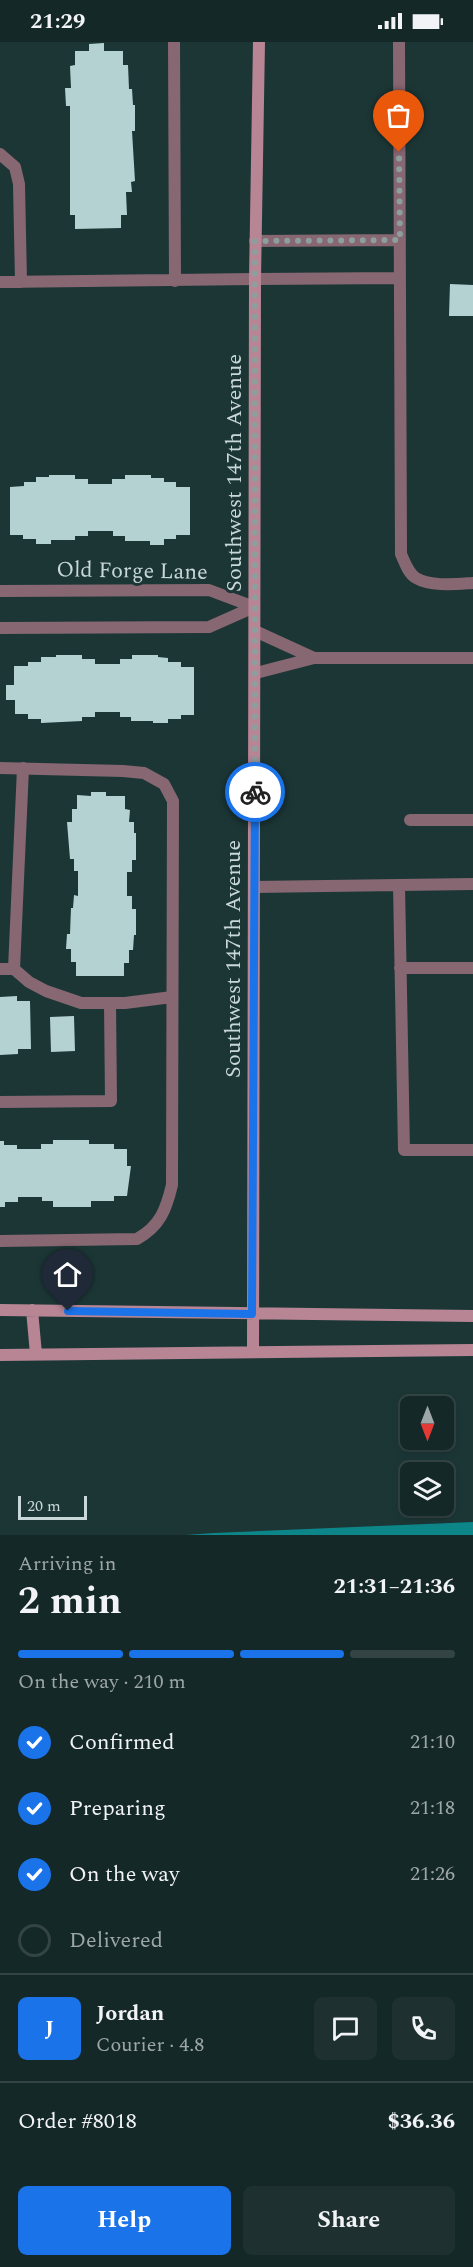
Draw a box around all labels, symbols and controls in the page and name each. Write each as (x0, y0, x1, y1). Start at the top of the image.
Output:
text: 21:29 (30, 5, 85, 38)
pin (373, 90, 424, 152)
icon: bag (382, 99, 415, 132)
street label: Southwest 147th Avenue (218, 354, 251, 592)
street label: Old Forge Lane (56, 553, 208, 589)
courier (225, 762, 285, 822)
icon: bike (239, 776, 272, 809)
street label: Southwest 147th Avenue (217, 840, 250, 1078)
pin (42, 1249, 93, 1311)
icon: home (51, 1258, 84, 1291)
north arrow (400, 1396, 454, 1450)
map controls (400, 1396, 454, 1516)
button: layers (400, 1462, 454, 1516)
scale bar (18, 1493, 87, 1520)
text: 20 m (27, 1494, 61, 1518)
text: Arriving in (18, 1549, 116, 1579)
text: 21:31–21:36 (333, 1570, 455, 1603)
text: 2 min (18, 1572, 122, 1631)
text: On the way · 210 m (18, 1667, 186, 1697)
icon: check (18, 1726, 51, 1759)
text: Confirmed (69, 1726, 175, 1759)
text: 21:10 (410, 1727, 455, 1757)
icon: check (18, 1792, 51, 1825)
text: Preparing (69, 1792, 166, 1825)
text: 21:18 (410, 1793, 455, 1823)
icon: check (18, 1858, 51, 1891)
text: On the way (69, 1858, 180, 1891)
text: 21:26 (410, 1859, 455, 1889)
text: Delivered (69, 1924, 163, 1957)
text: Jordan (96, 1997, 164, 2030)
button: chat (314, 1997, 377, 2060)
button: phone (392, 1997, 455, 2060)
text: J (45, 2012, 54, 2045)
text: Courier · 4.8 (96, 2030, 204, 2060)
text: Order #8018 (18, 2105, 137, 2138)
text: $36.36 (387, 2105, 455, 2138)
button: Help (18, 2186, 231, 2255)
button: Share (243, 2186, 455, 2255)

